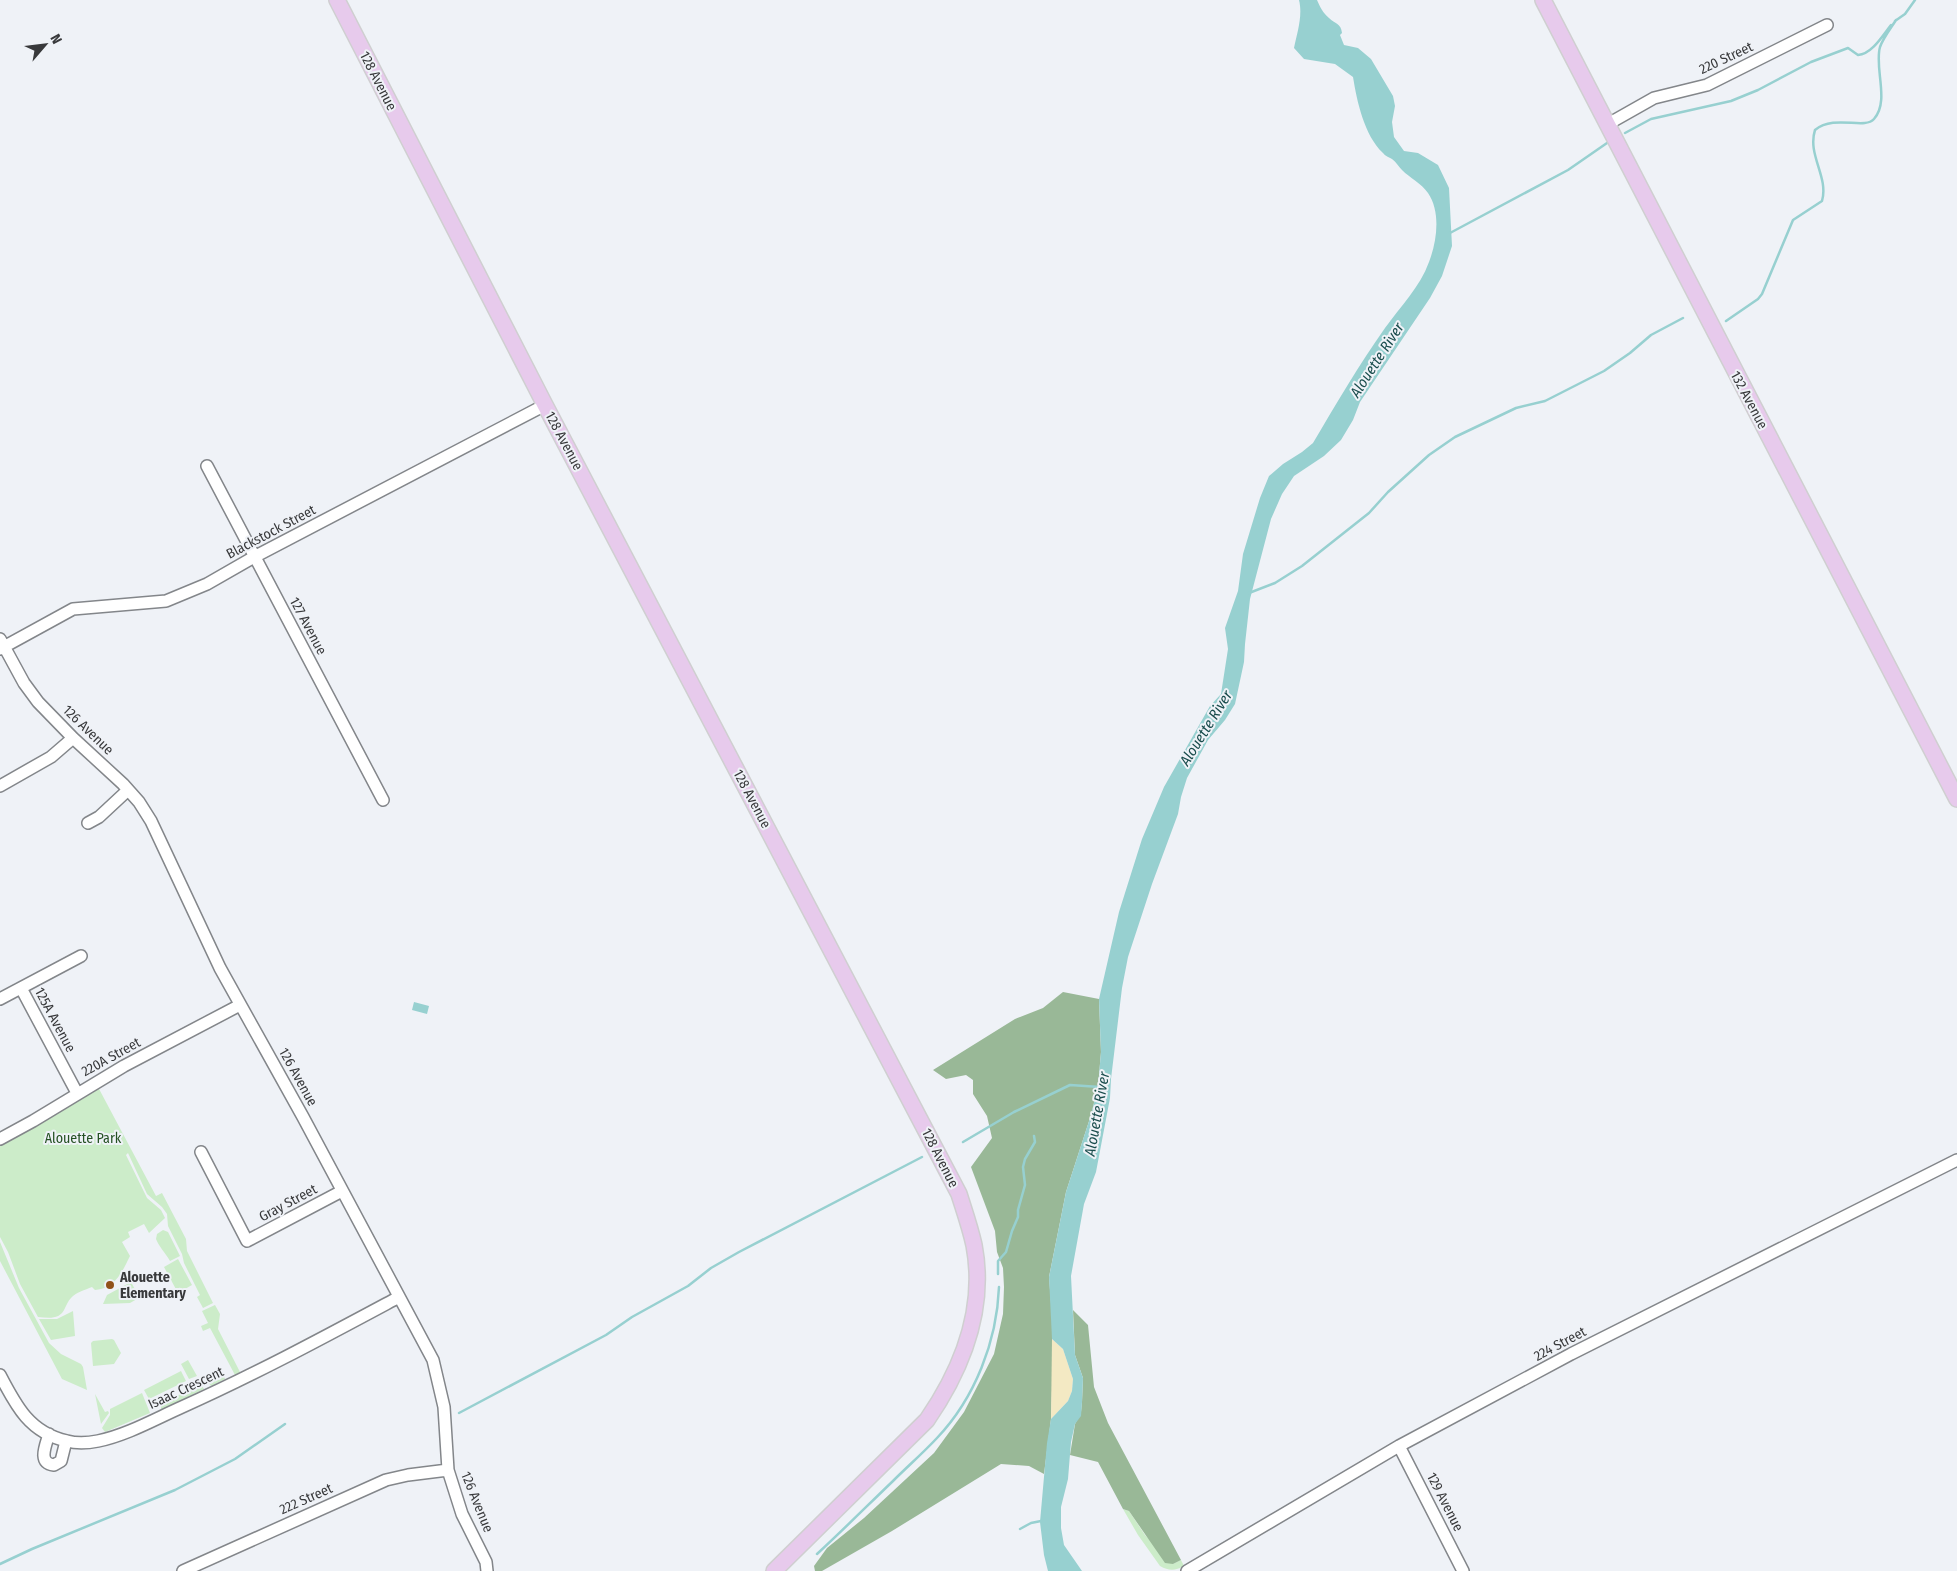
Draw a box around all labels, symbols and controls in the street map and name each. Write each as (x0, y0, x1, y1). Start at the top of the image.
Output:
north arrow (20, 20, 70, 70)
text: N (47, 31, 66, 47)
street label: 220 Street (1696, 38, 1756, 78)
street label: 128 Avenue (356, 49, 400, 113)
water label: Alouette River (1346, 319, 1408, 401)
street label: 132 Avenue (1727, 368, 1771, 432)
street label: 128 Avenue (541, 409, 587, 473)
street label: Blackstock Street (224, 501, 319, 563)
street label: 127 Avenue (286, 594, 330, 658)
water label: Alouette River (1175, 686, 1237, 770)
street label: 126 Avenue (59, 702, 117, 758)
street label: 128 Avenue (729, 767, 775, 831)
street label: 125A Avenue (31, 985, 79, 1055)
street label: 220A Street (79, 1034, 144, 1080)
street label: 126 Avenue (275, 1045, 321, 1109)
water label: Alouette River (1081, 1070, 1113, 1159)
street label: 128 Avenue (918, 1126, 962, 1190)
park label: Alouette Park (45, 1130, 122, 1147)
street label: Gray Street (256, 1180, 320, 1225)
place label: Alouette Elementary (119, 1269, 186, 1302)
marker: Alouette Elementary (104, 1279, 116, 1291)
street label: 224 Street (1531, 1323, 1589, 1365)
street label: Isaac Crescent (146, 1363, 227, 1413)
street label: 126 Avenue (457, 1469, 497, 1535)
street label: 129 Avenue (1423, 1470, 1467, 1534)
street label: 222 Street (277, 1480, 336, 1518)

